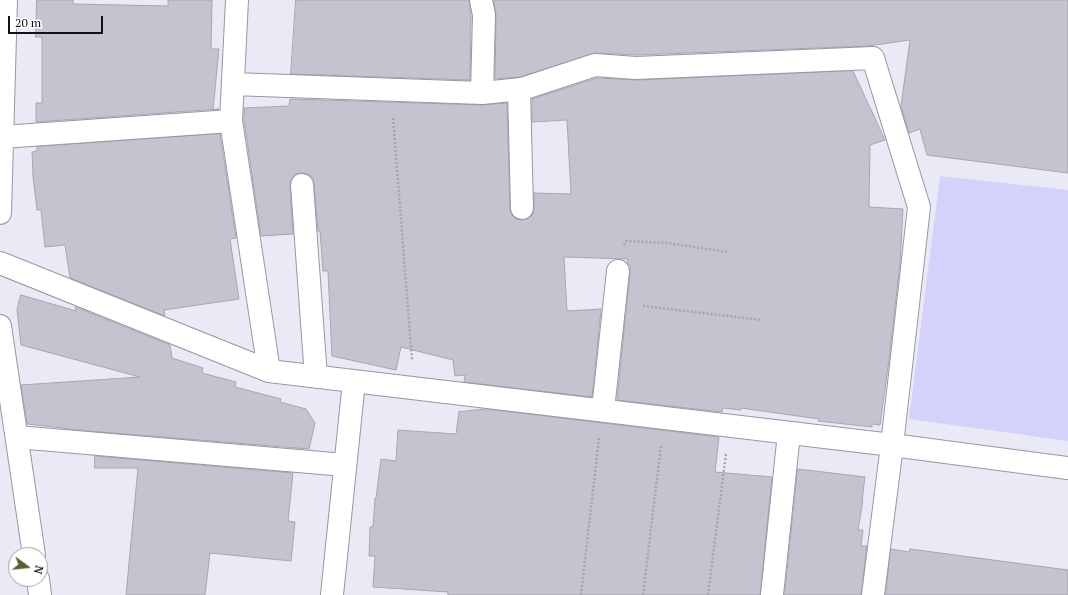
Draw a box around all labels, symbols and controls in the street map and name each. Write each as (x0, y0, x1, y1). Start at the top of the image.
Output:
scale bar (10, 8, 105, 34)
text: 20 m (15, 15, 41, 30)
north arrow (8, 547, 48, 587)
text: N (31, 564, 46, 576)

